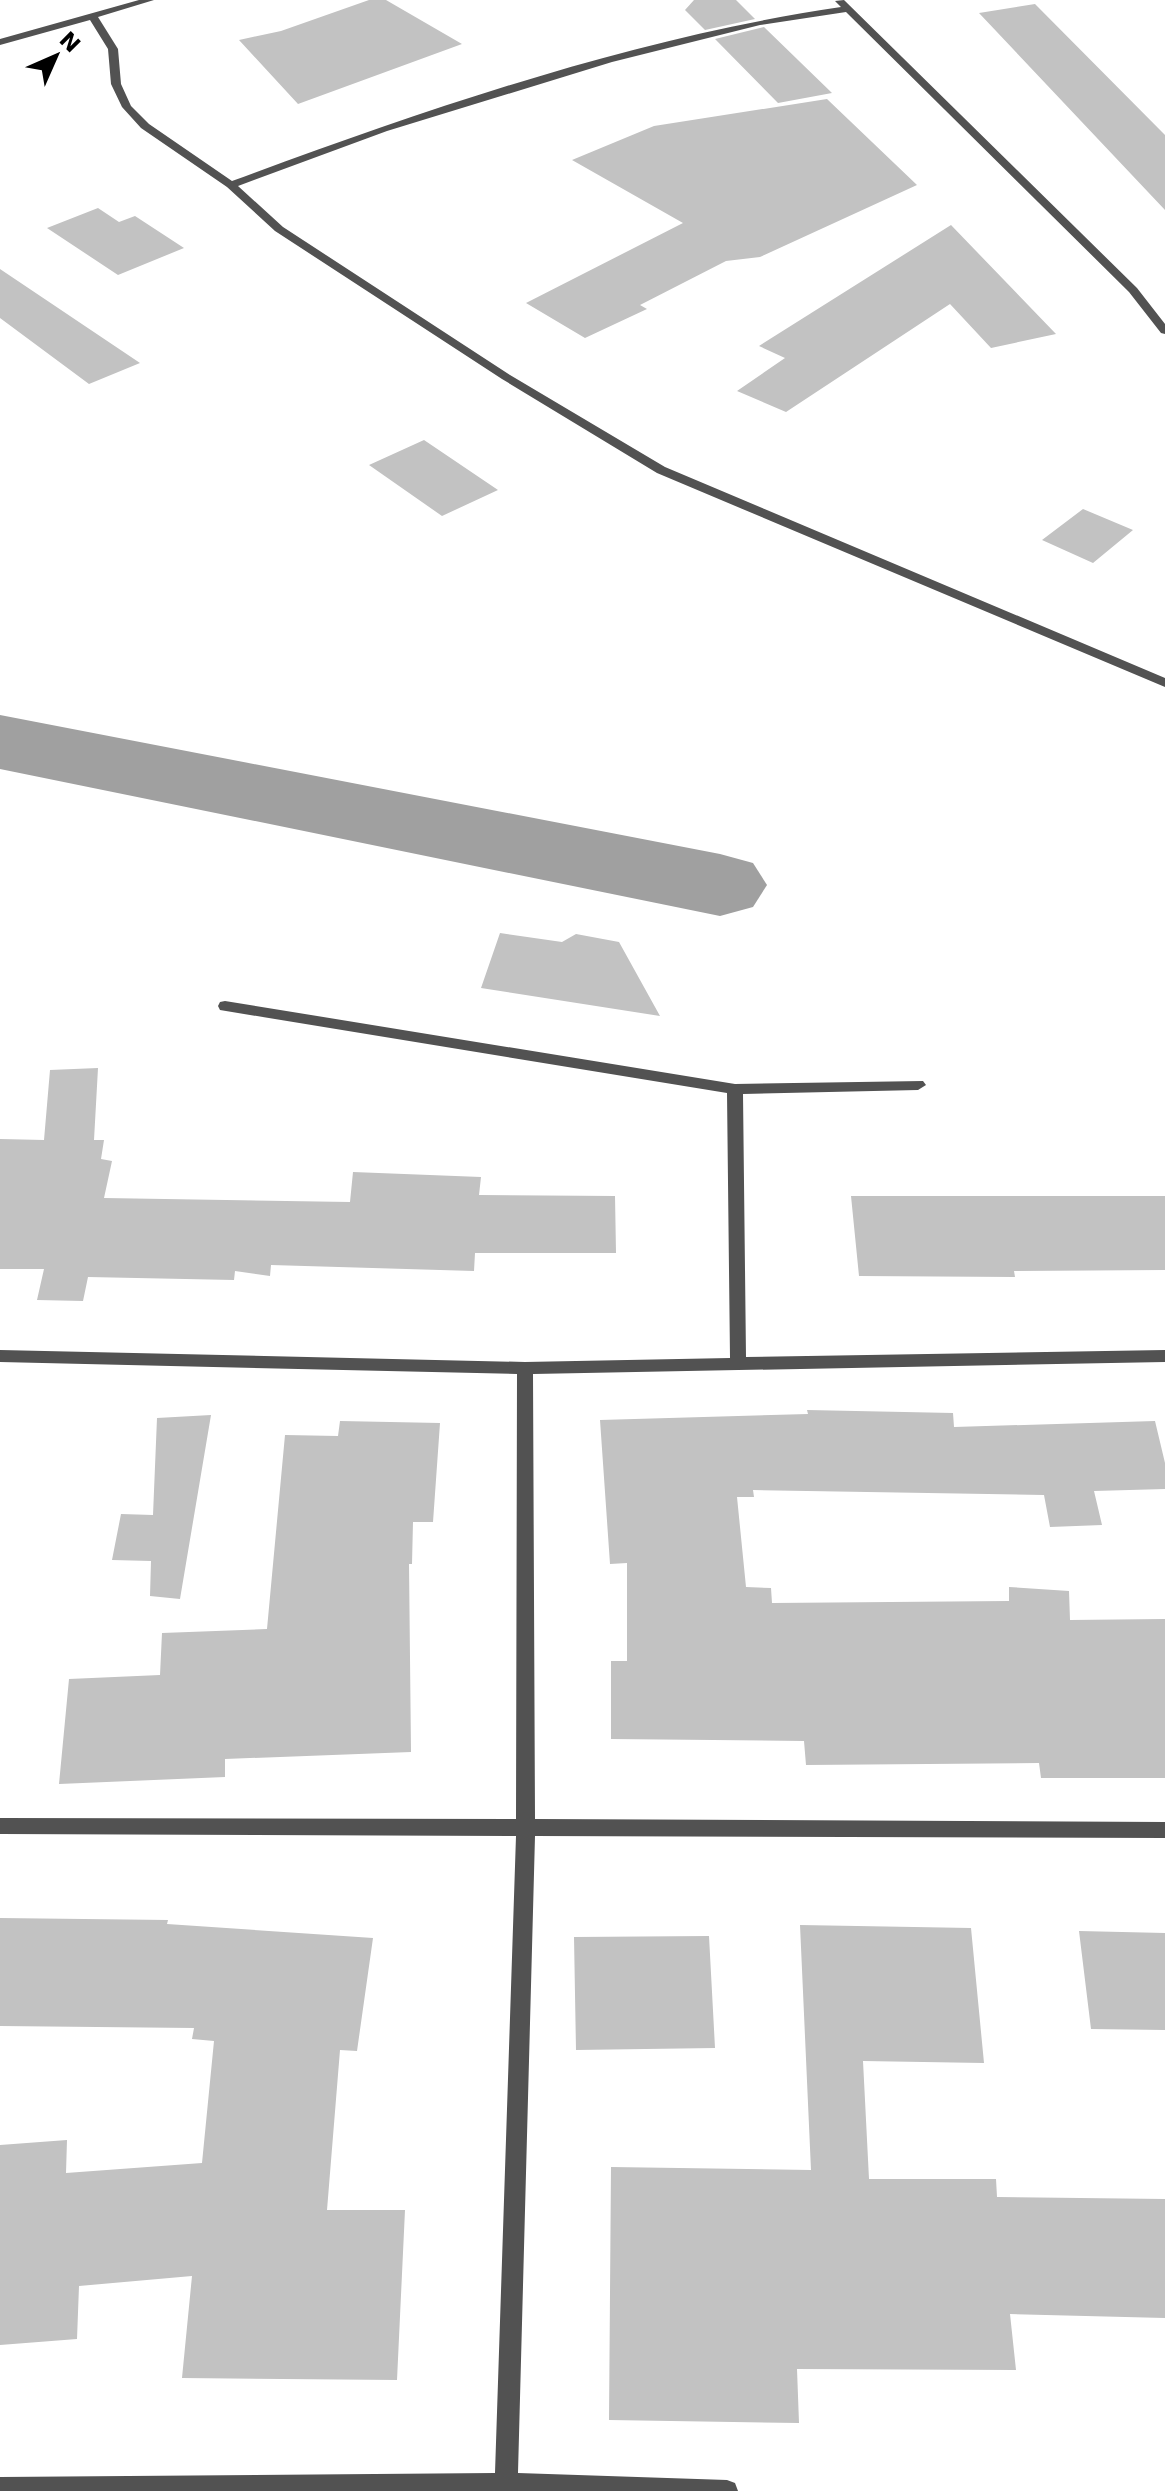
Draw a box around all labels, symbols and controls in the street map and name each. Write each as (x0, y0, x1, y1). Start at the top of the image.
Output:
north arrow (16, 16, 96, 96)
text: N (54, 27, 85, 58)

